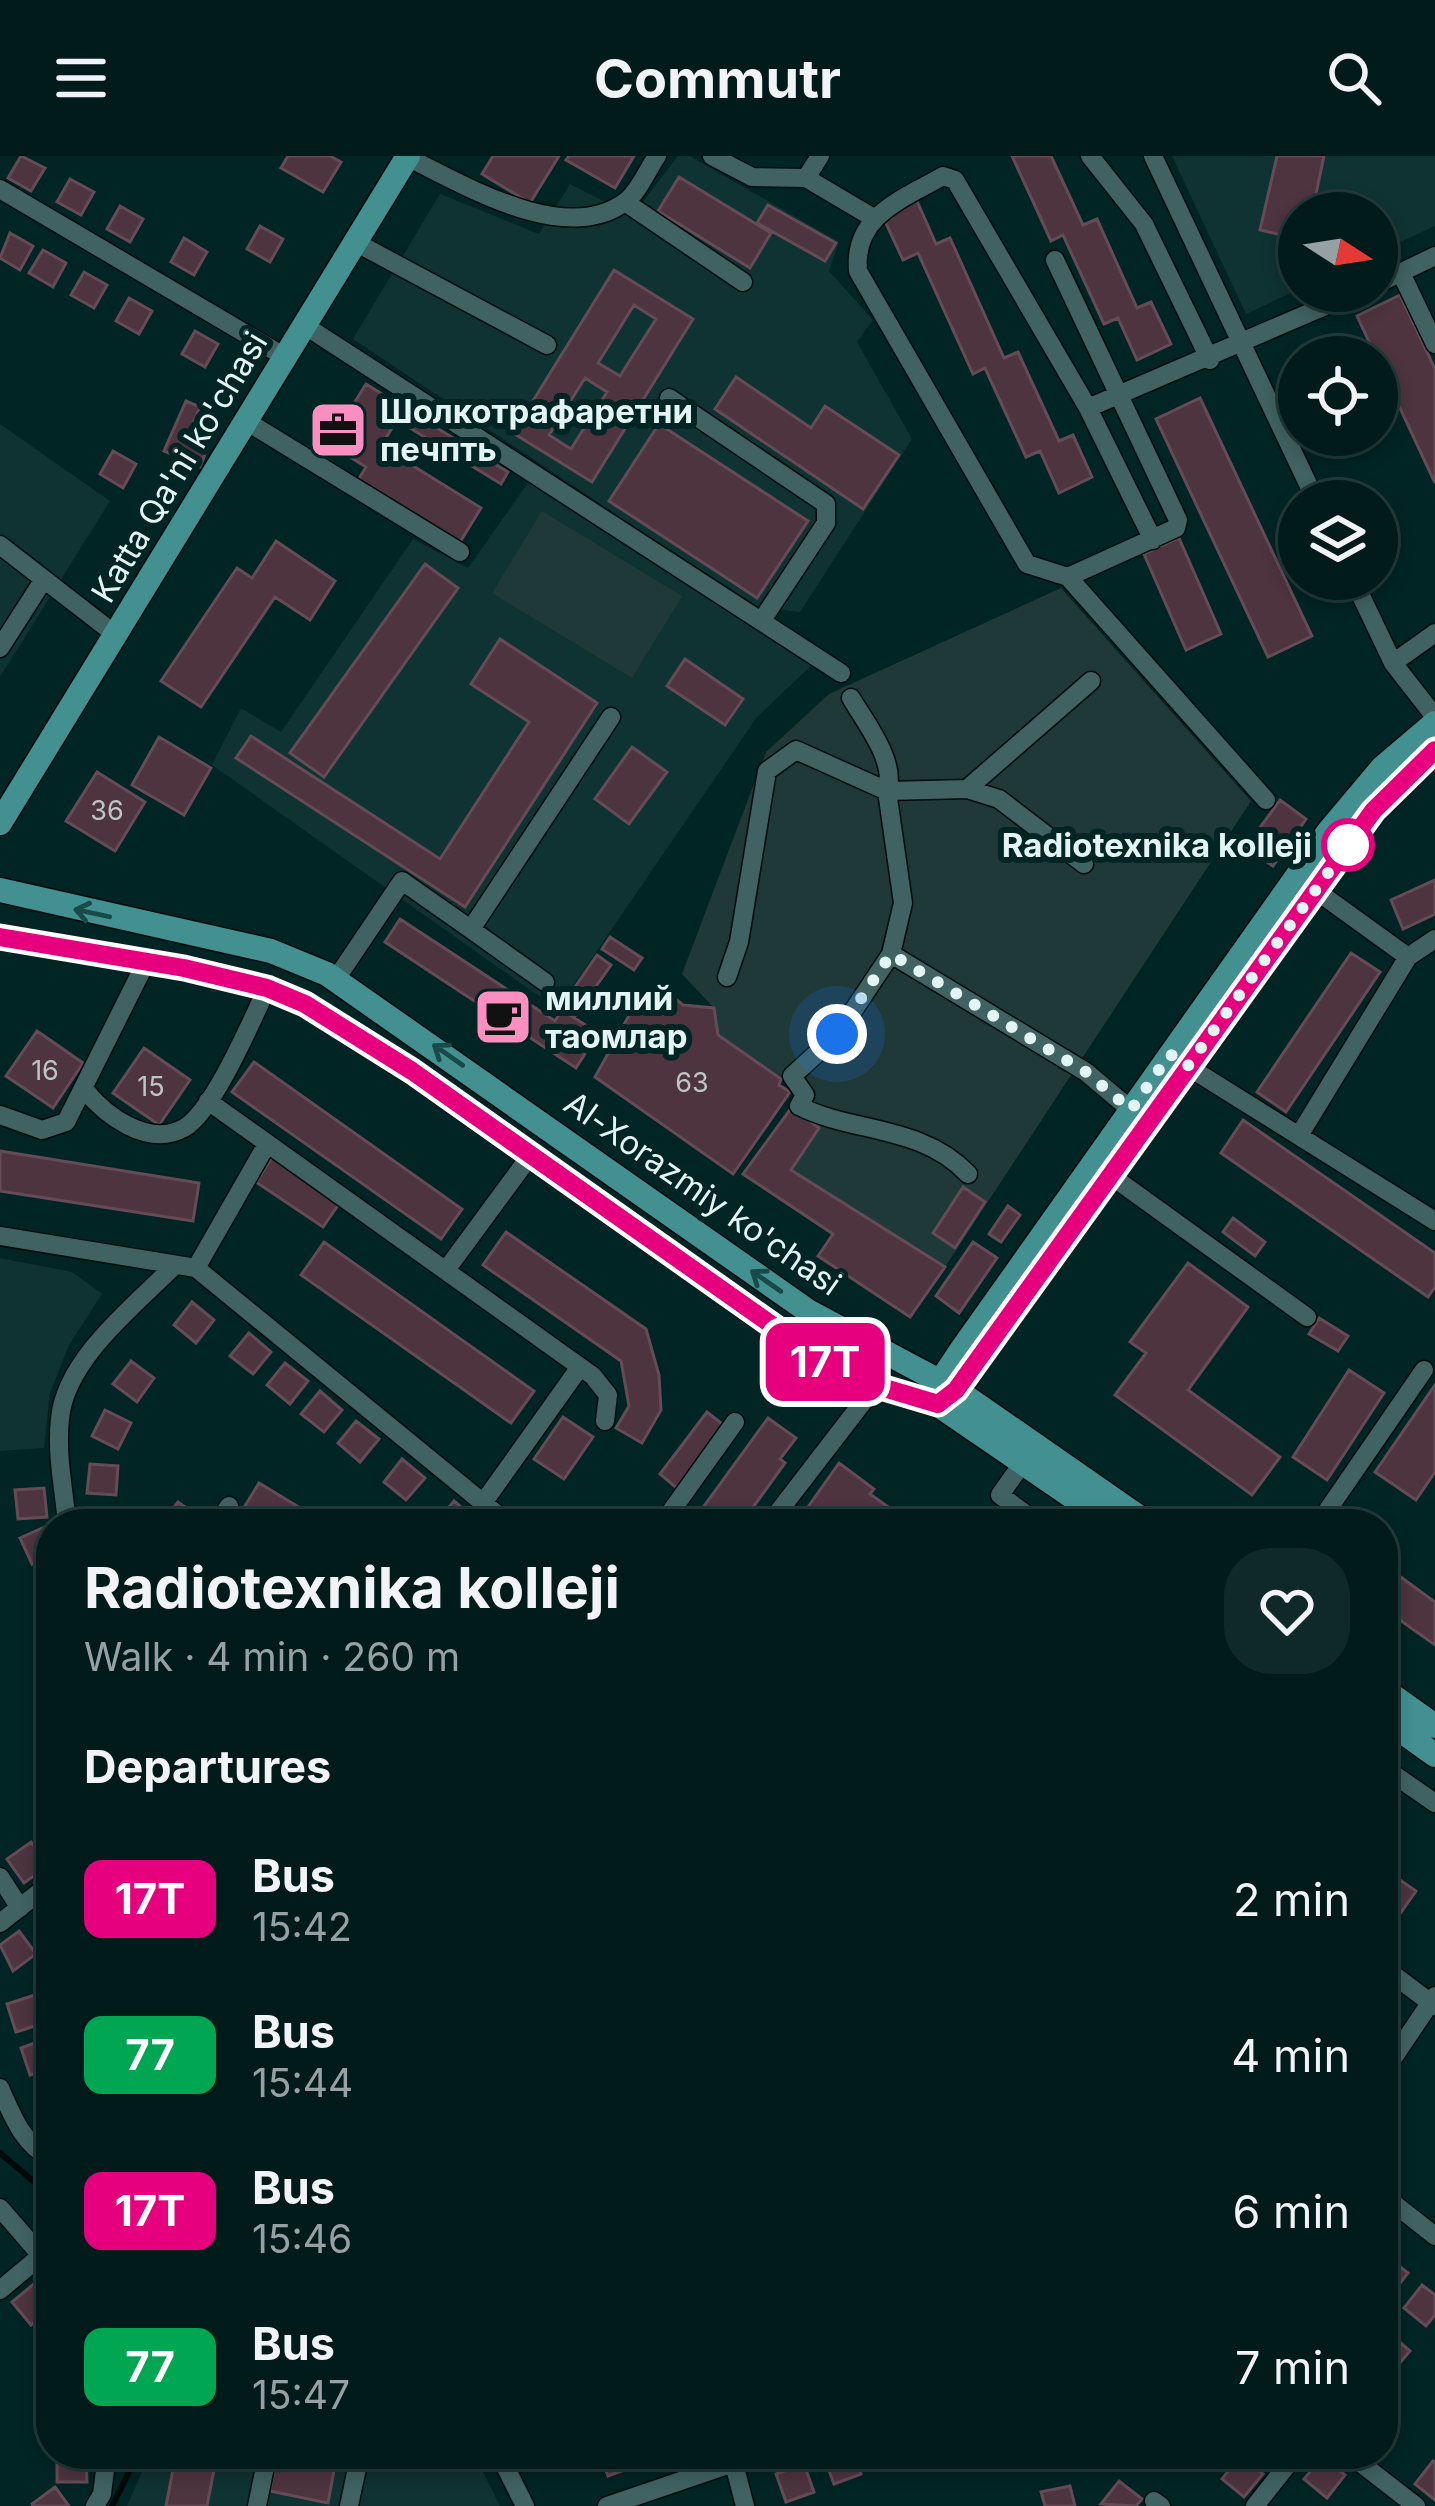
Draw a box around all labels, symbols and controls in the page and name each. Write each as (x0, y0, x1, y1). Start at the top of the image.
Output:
icon: menu (48, 45, 114, 111)
icon: search (1321, 45, 1387, 111)
text: Commutr (594, 46, 841, 111)
north arrow (1278, 192, 1398, 312)
map controls (1278, 192, 1398, 600)
street label: Katta Qa'ni ko'chasi (82, 325, 276, 609)
button: locate (1278, 336, 1398, 456)
place label: Шолкотрафаретни печпть (380, 391, 693, 469)
office icon: Шолкотрафаретни печпть (307, 399, 369, 461)
button: layers (1278, 480, 1398, 600)
house number: 36 (90, 794, 124, 827)
marker: Radiotexnika kolleji (1323, 820, 1373, 870)
place label: Radiotexnika kolleji (1002, 825, 1312, 865)
one-way arrow (73, 901, 112, 923)
place label: миллий таомлар (545, 978, 687, 1056)
cafe icon: миллий таомлар (472, 986, 534, 1048)
your location (807, 1004, 867, 1064)
one-way arrow (432, 1042, 465, 1068)
house number: 16 (31, 1054, 59, 1087)
house number: 63 (675, 1066, 709, 1099)
house number: 15 (137, 1070, 165, 1103)
street label: Al-Xorazmiy ko'chasi (557, 1082, 849, 1304)
one-way arrow (750, 1269, 783, 1294)
line badge: 17T (756, 1323, 894, 1401)
text: 17T (790, 1336, 860, 1387)
button: heart (1224, 1548, 1350, 1674)
text: Radiotexnika kolleji (84, 1553, 620, 1622)
text: Walk · 4 min · 260 m (84, 1633, 460, 1680)
text: Departures (84, 1739, 331, 1794)
text: Bus (252, 1848, 335, 1903)
text: 2 min (1233, 1872, 1350, 1927)
text: 17T (115, 1873, 185, 1924)
text: 15:42 (252, 1903, 352, 1950)
text: Bus (252, 2004, 335, 2059)
text: 4 min (1231, 2028, 1350, 2083)
text: 77 (125, 2029, 175, 2080)
text: 15:44 (252, 2059, 353, 2106)
text: Bus (252, 2160, 335, 2215)
text: 6 min (1233, 2184, 1350, 2239)
text: 17T (115, 2185, 185, 2236)
text: 15:46 (252, 2215, 352, 2262)
text: Bus (252, 2316, 335, 2371)
text: 7 min (1235, 2340, 1350, 2395)
text: 77 (125, 2341, 175, 2392)
text: 15:47 (252, 2371, 350, 2418)

